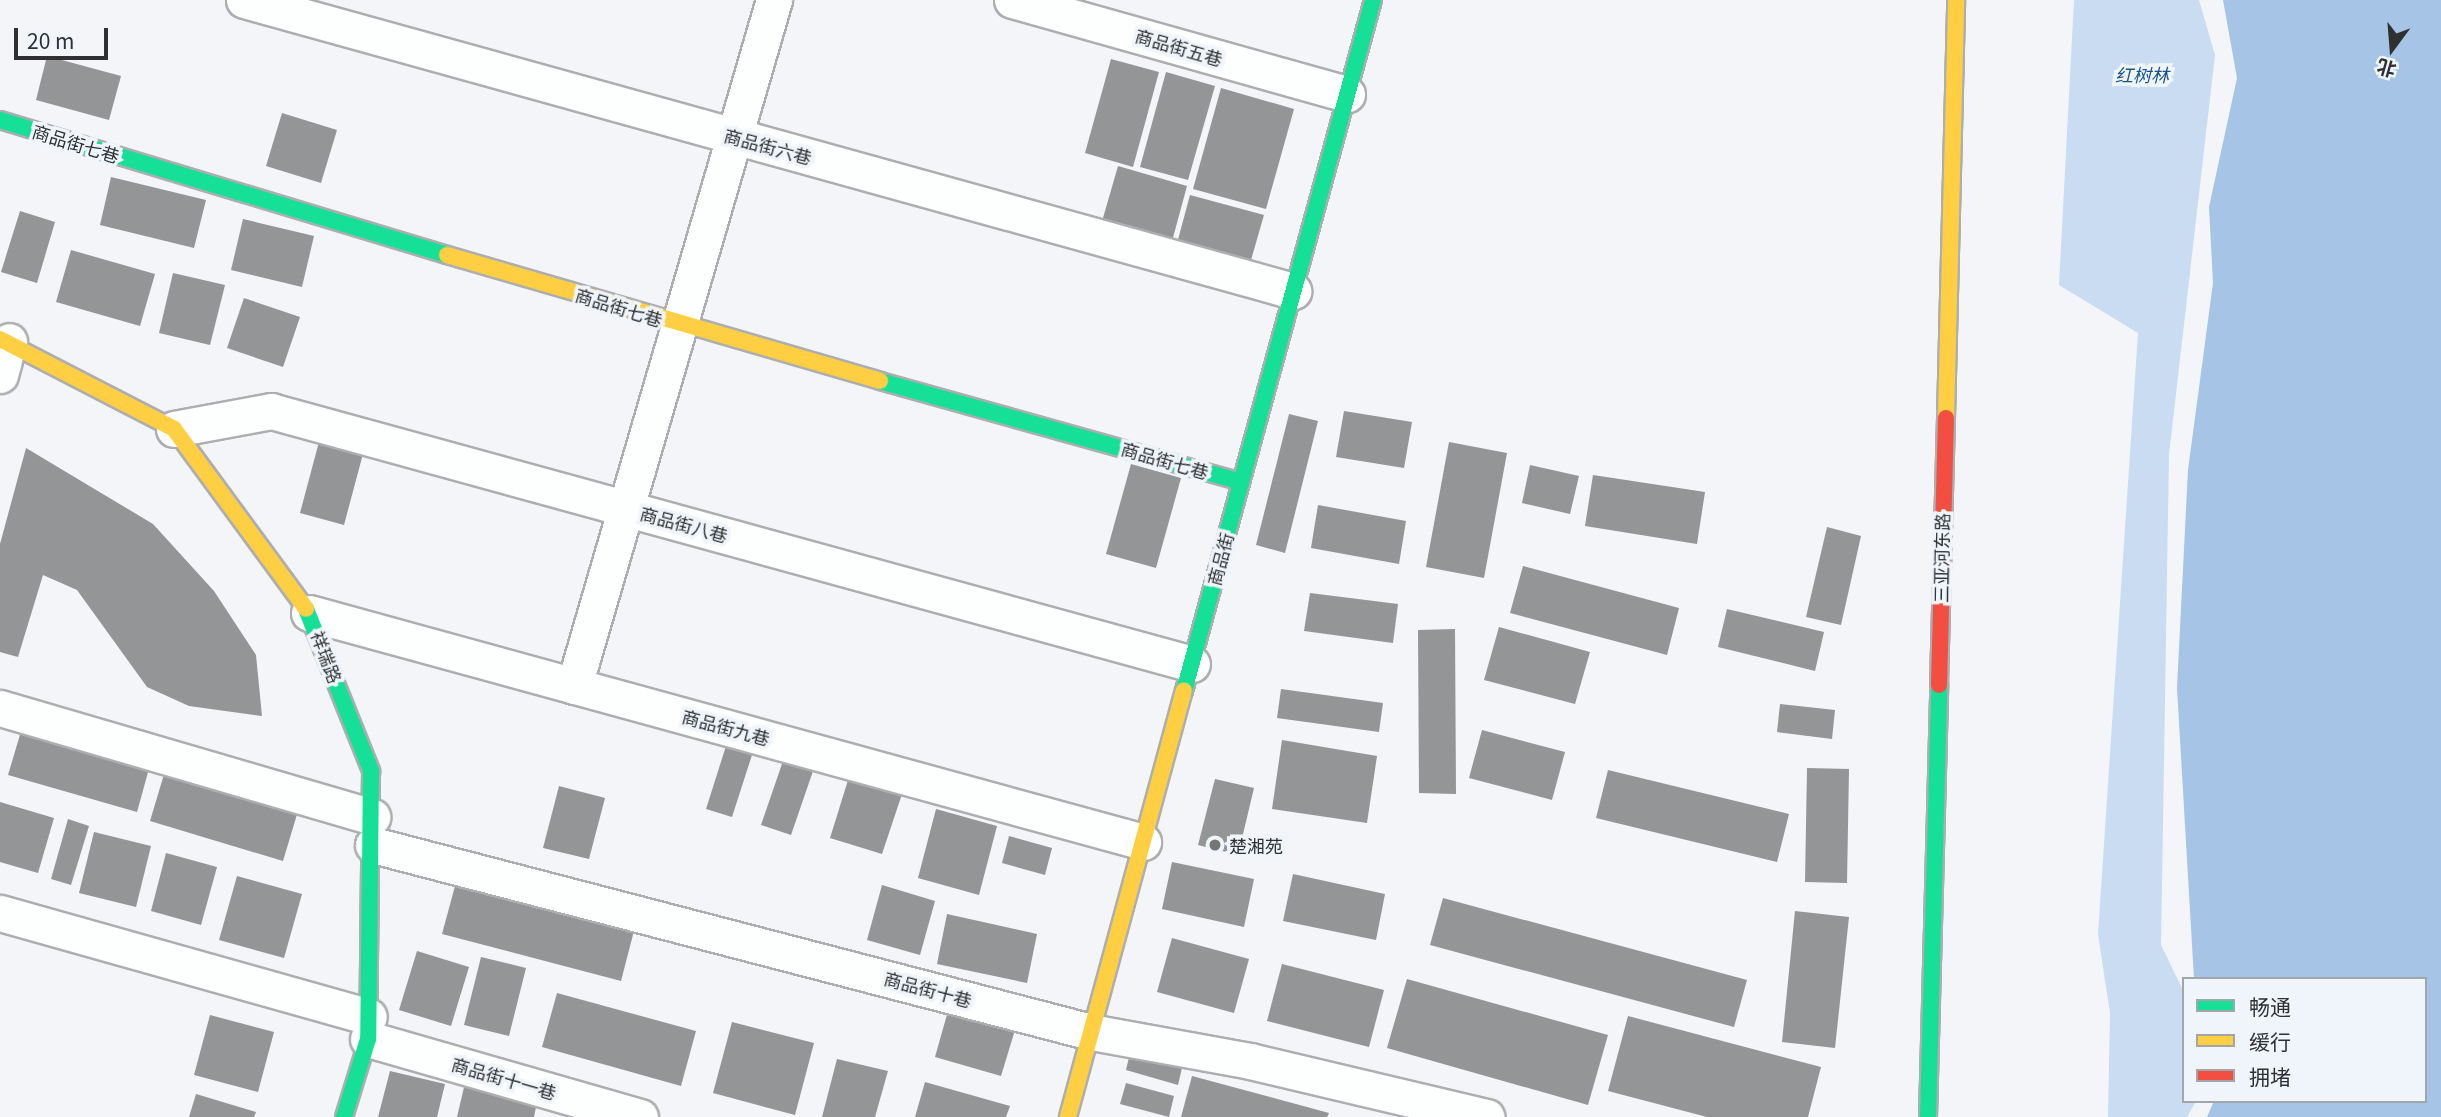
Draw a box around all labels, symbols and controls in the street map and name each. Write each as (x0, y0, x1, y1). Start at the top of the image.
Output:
scale bar (18, 14, 112, 58)
north arrow (2357, 14, 2427, 84)
street label: 商品街五巷 (1133, 24, 1225, 70)
text: 20 m (27, 25, 74, 55)
text: 北 (2373, 54, 2399, 85)
park label: 红树林 (2115, 63, 2169, 85)
street label: 商品街七巷 (30, 120, 122, 166)
street label: 商品街六巷 (722, 124, 814, 168)
street label: 商品街七巷 (573, 284, 665, 330)
street label: 商品街七巷 (1119, 437, 1211, 483)
street label: 商品街八巷 (638, 502, 730, 546)
street label: 三亚河东路 (1929, 513, 1953, 603)
street label: 商品街 (1203, 530, 1237, 588)
street label: 祥瑞路 (307, 628, 347, 686)
street label: 商品街九巷 (680, 705, 772, 749)
place label: 楚湘苑 (1229, 834, 1283, 856)
marker: 楚湘苑 (1207, 837, 1223, 853)
street label: 商品街十巷 (882, 967, 974, 1011)
legend (2182, 977, 2427, 1103)
text: 畅通 (2249, 991, 2291, 1021)
text: 缓行 (2249, 1026, 2291, 1056)
street label: 商品街十一巷 (449, 1053, 559, 1103)
text: 拥堵 (2249, 1061, 2291, 1091)

